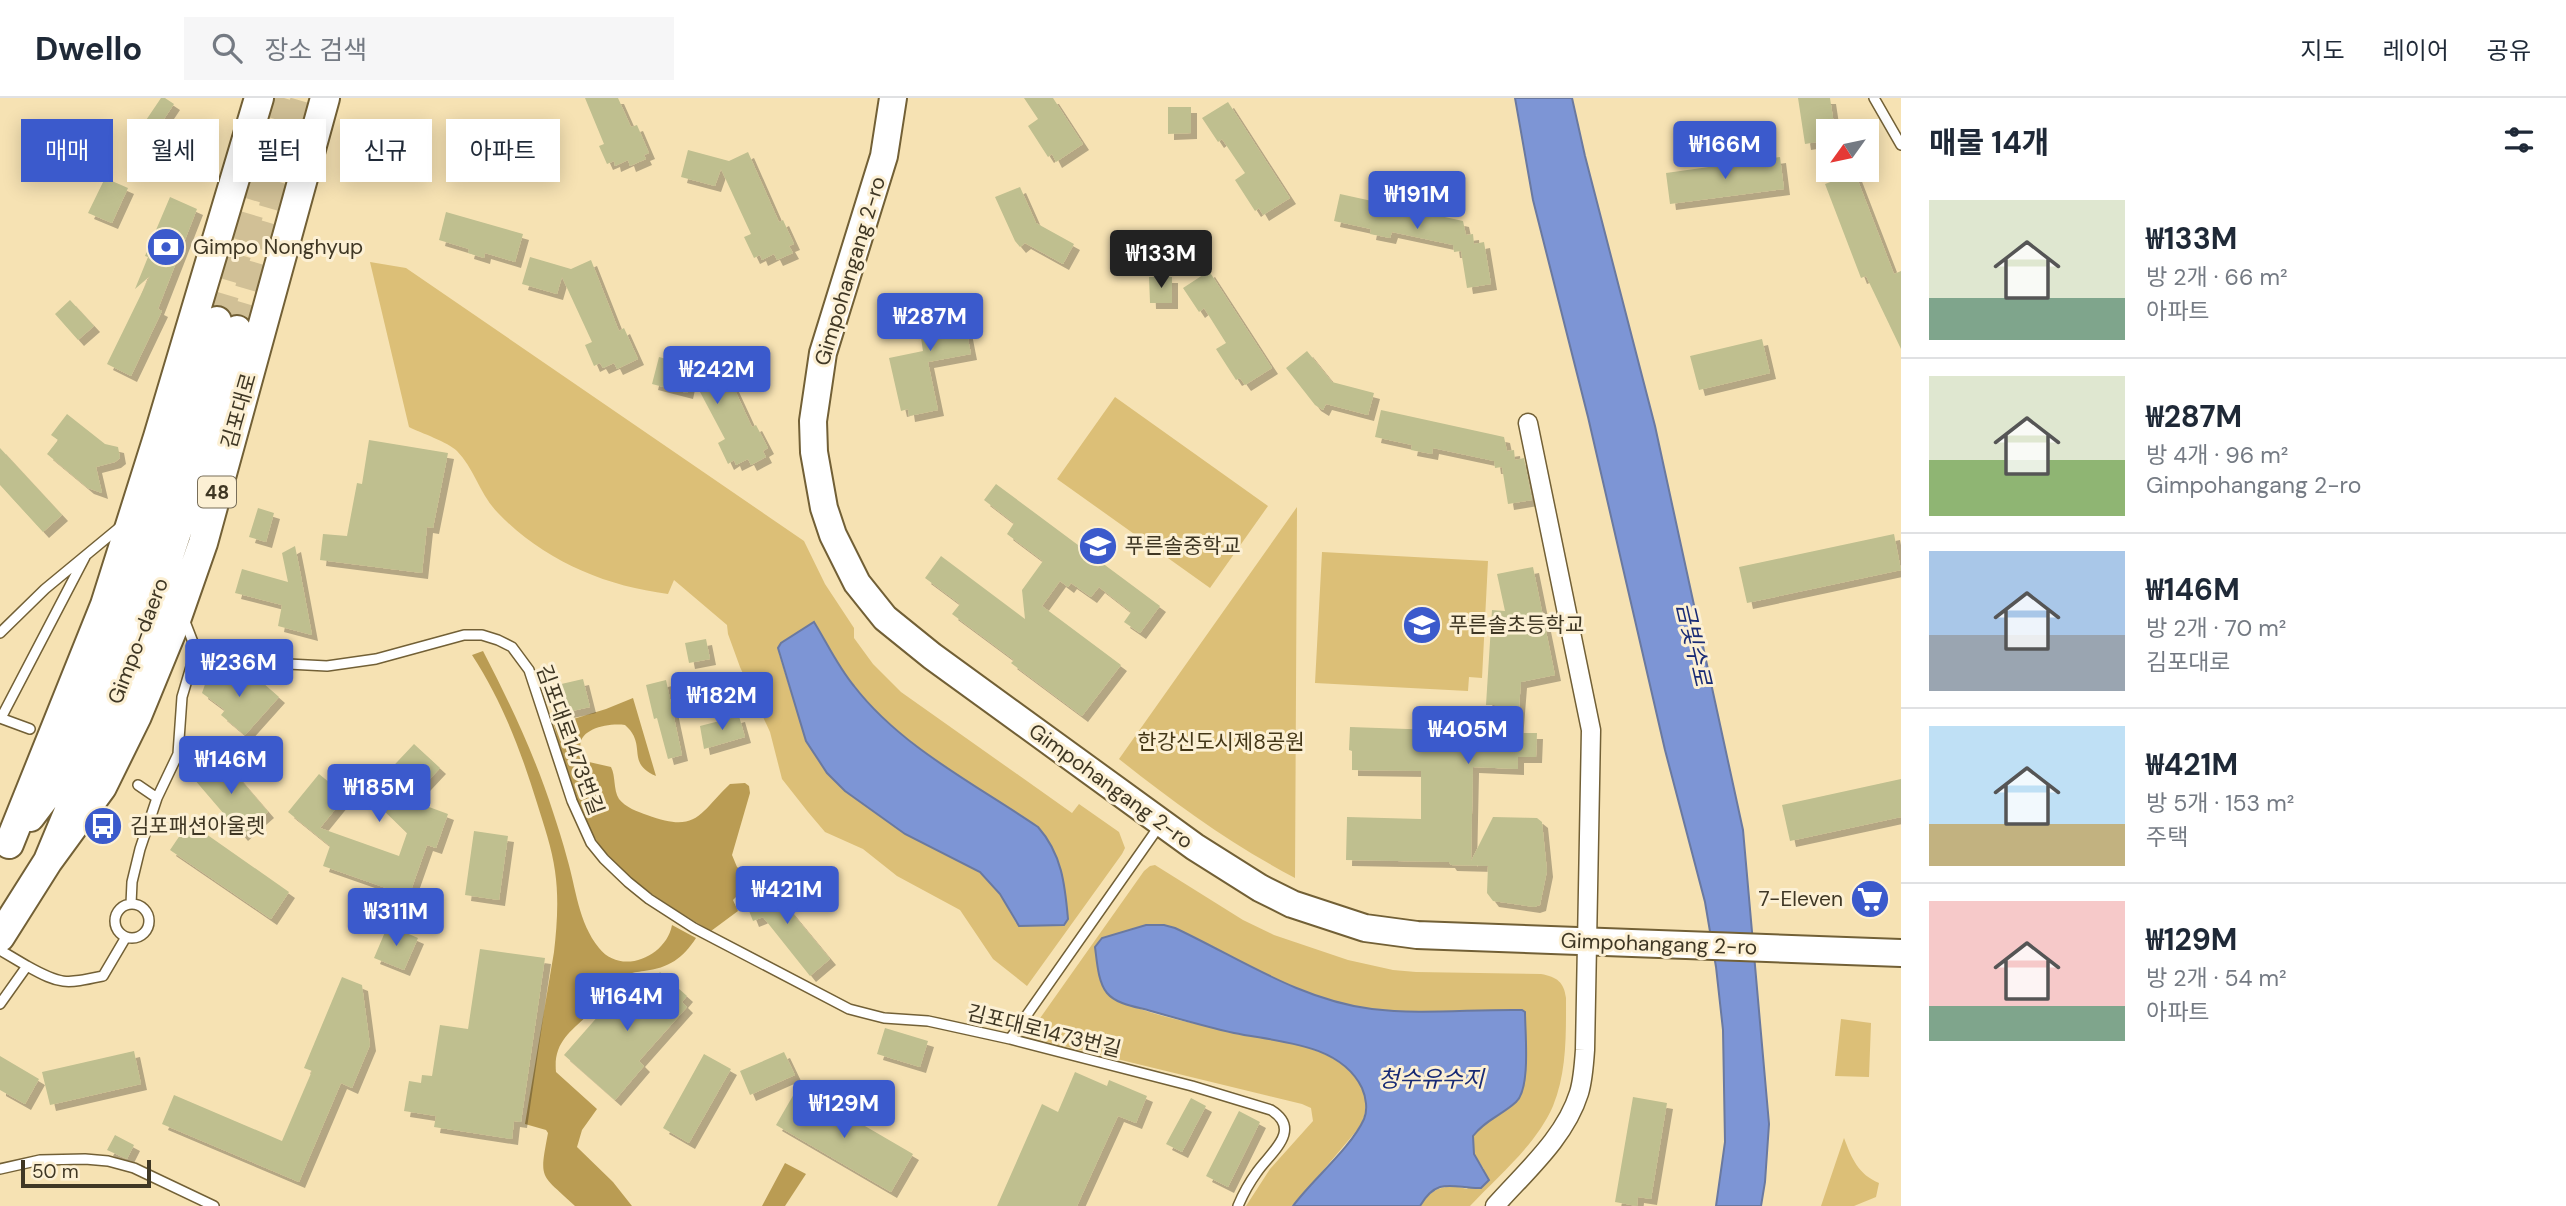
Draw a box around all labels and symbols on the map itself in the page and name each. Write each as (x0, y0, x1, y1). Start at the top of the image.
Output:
north arrow (1816, 119, 1880, 182)
pin: ₩166M (1676, 122, 1774, 181)
pin: ₩191M (1368, 172, 1466, 231)
street label: Gimpohangang 2-ro (808, 173, 892, 369)
bank icon: Gimpo Nonghyup (145, 226, 187, 268)
pin: ₩133M (1112, 230, 1210, 290)
place label: Gimpo Nonghyup (193, 233, 363, 261)
pin: ₩287M (881, 294, 979, 353)
pin: ₩242M (668, 346, 766, 406)
street label: 김포대로 (215, 370, 263, 452)
road number: 48 (198, 476, 236, 508)
school or university icon: 푸른솔중학교 (1077, 525, 1119, 567)
place label: 푸른솔중학교 (1125, 532, 1241, 560)
street label: Gimpo-daero (101, 574, 175, 708)
water label: 금빛수로 (1670, 599, 1719, 690)
school or university icon: 푸른솔초등학교 (1401, 604, 1443, 646)
place label: 푸른솔초등학교 (1449, 611, 1584, 639)
pin: ₩236M (190, 640, 288, 699)
street label: 김포대로1473번길 (530, 661, 610, 819)
pin: ₩182M (673, 672, 771, 732)
pin: ₩405M (1419, 706, 1517, 766)
street label: Gimpohangang 2-ro (1023, 717, 1199, 855)
park label: 한강신도시제8공원 (1137, 728, 1305, 756)
pin: ₩146M (182, 736, 280, 796)
pin: ₩185M (330, 764, 428, 824)
bus stop icon: 김포패션아울렛 (82, 805, 124, 847)
place label: 김포패션아울렛 (130, 812, 265, 840)
pin: ₩421M (738, 866, 836, 926)
supermarket icon: 7-Eleven (1849, 878, 1891, 920)
place label: 7-Eleven (1759, 885, 1843, 913)
pin: ₩311M (347, 888, 445, 948)
street label: Gimpohangang 2-ro (1560, 927, 1758, 961)
pin: ₩164M (578, 974, 676, 1033)
street label: 김포대로1473번길 (964, 998, 1124, 1064)
water label: 청수유수지 (1378, 1064, 1486, 1094)
pin: ₩129M (795, 1080, 893, 1140)
scale bar (21, 1157, 150, 1189)

